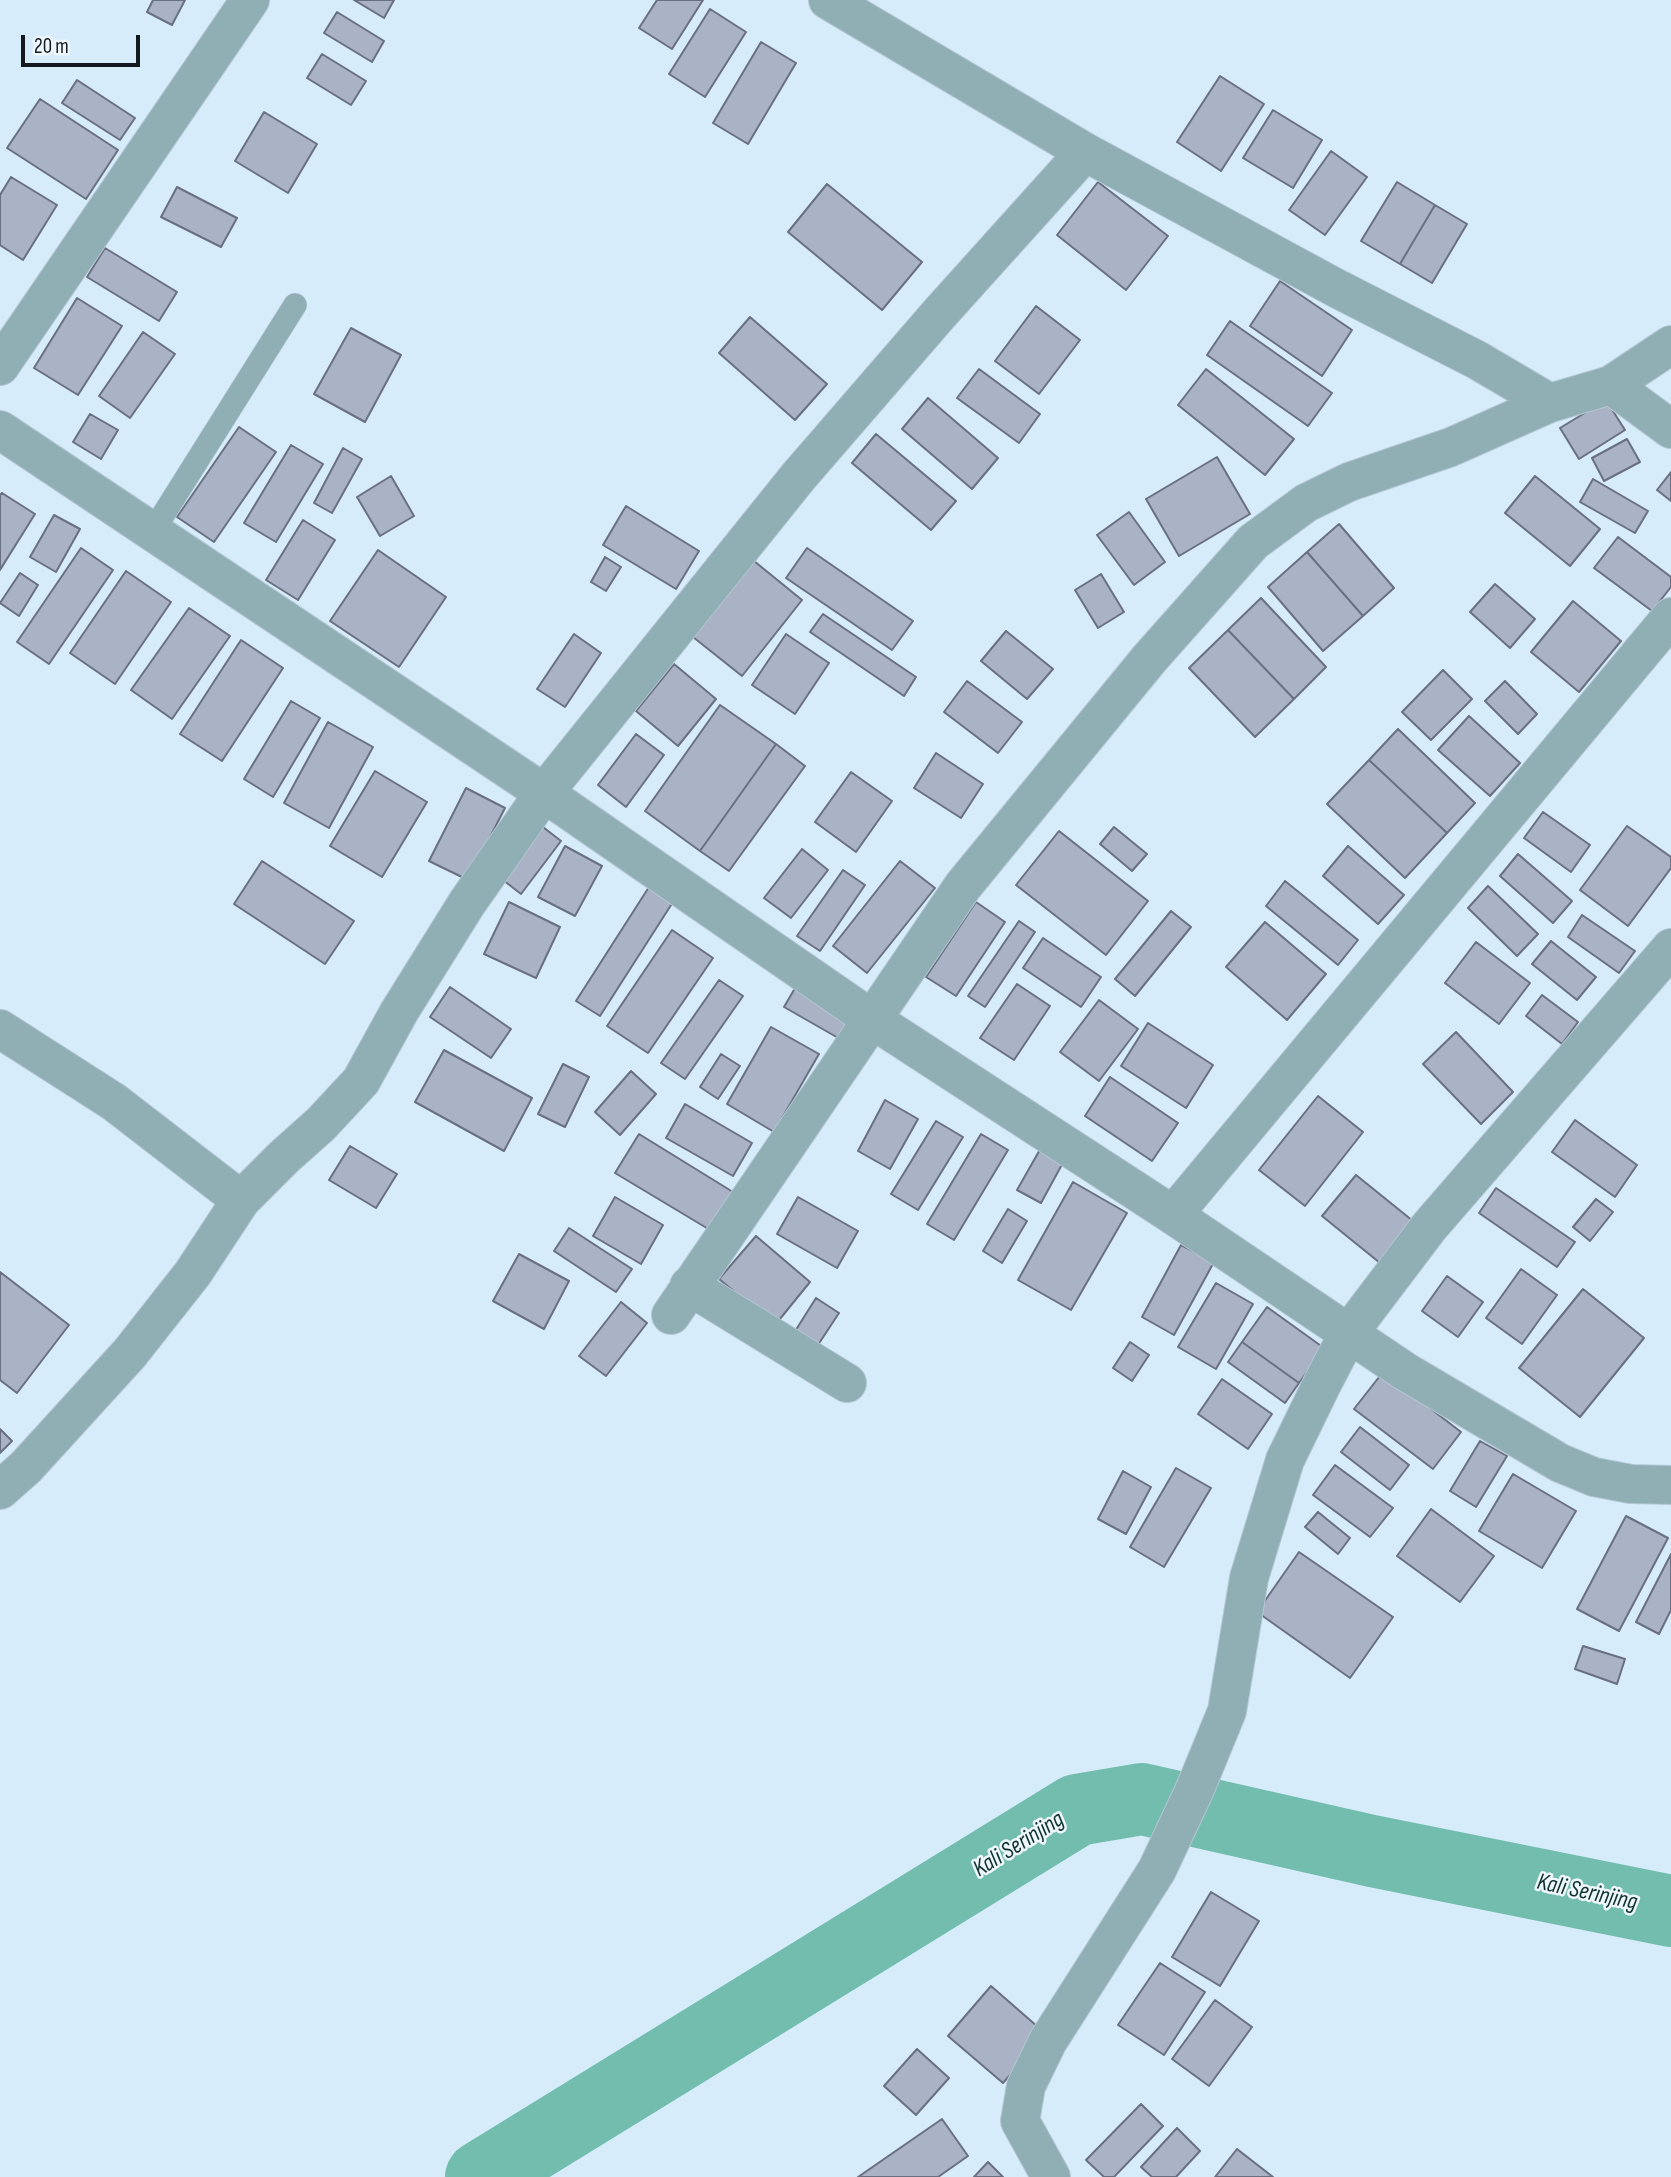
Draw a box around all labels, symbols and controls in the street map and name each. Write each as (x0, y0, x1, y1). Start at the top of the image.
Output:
scale bar (24, 21, 144, 65)
text: 20 m (34, 34, 69, 59)
water label: Kali Serinjing (968, 1806, 1070, 1884)
water label: Kali Serinjing (1534, 1868, 1640, 1918)

